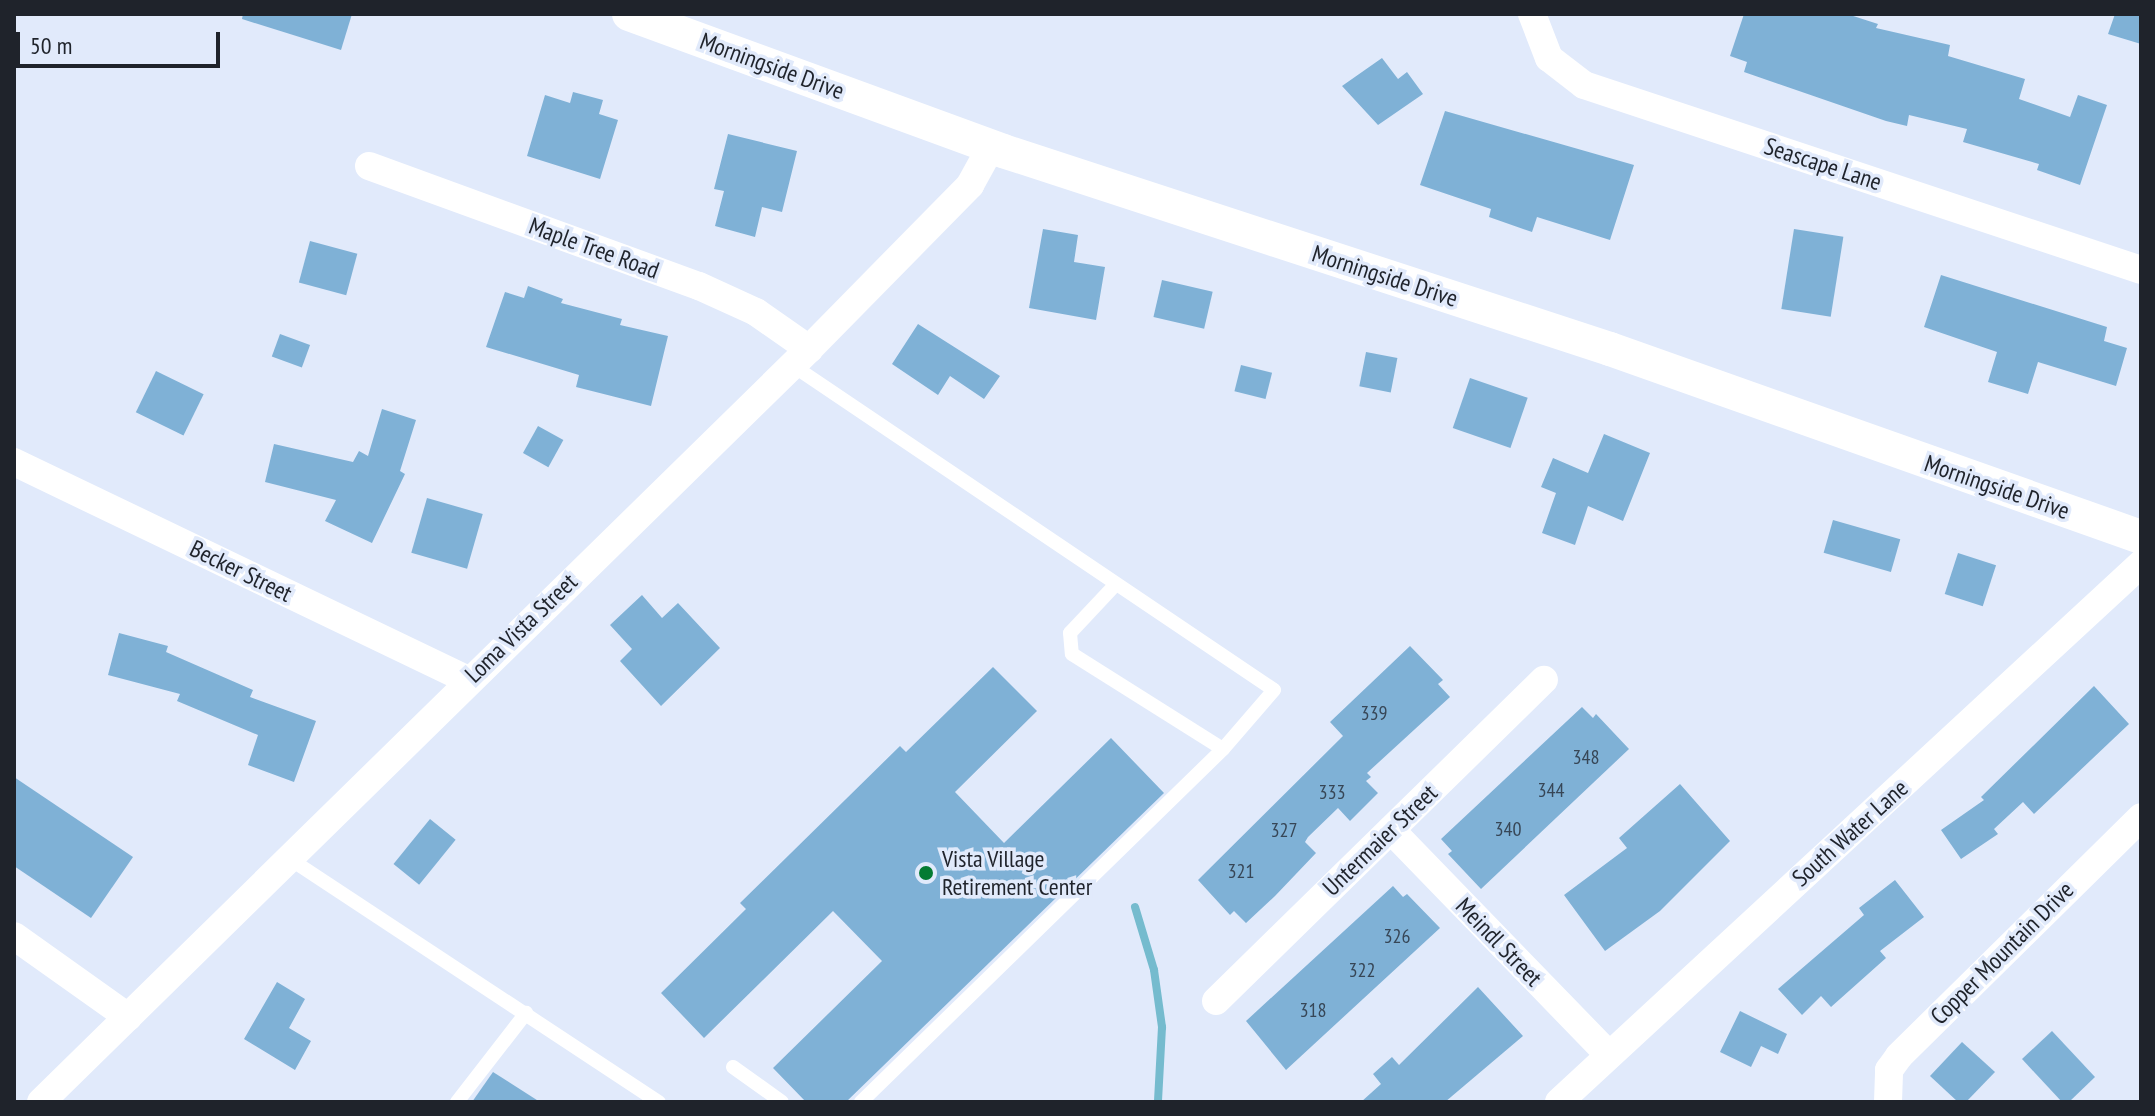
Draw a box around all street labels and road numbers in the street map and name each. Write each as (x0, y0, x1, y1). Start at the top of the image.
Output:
street label: Morningside Drive (696, 27, 848, 105)
street label: Seascape Lane (1761, 132, 1885, 196)
street label: Maple Tree Road (525, 211, 663, 285)
street label: Morningside Drive (1309, 239, 1461, 313)
street label: Morningside Drive (1921, 449, 2073, 525)
street label: Becker Street (185, 534, 297, 608)
street label: Loma Vista Street (459, 567, 583, 689)
street label: South Water Lane (1786, 773, 1914, 893)
street label: Untermaier Street (1317, 778, 1443, 902)
street label: Copper Mountain Drive (1925, 876, 2079, 1030)
street label: Meindl Street (1450, 892, 1548, 992)

